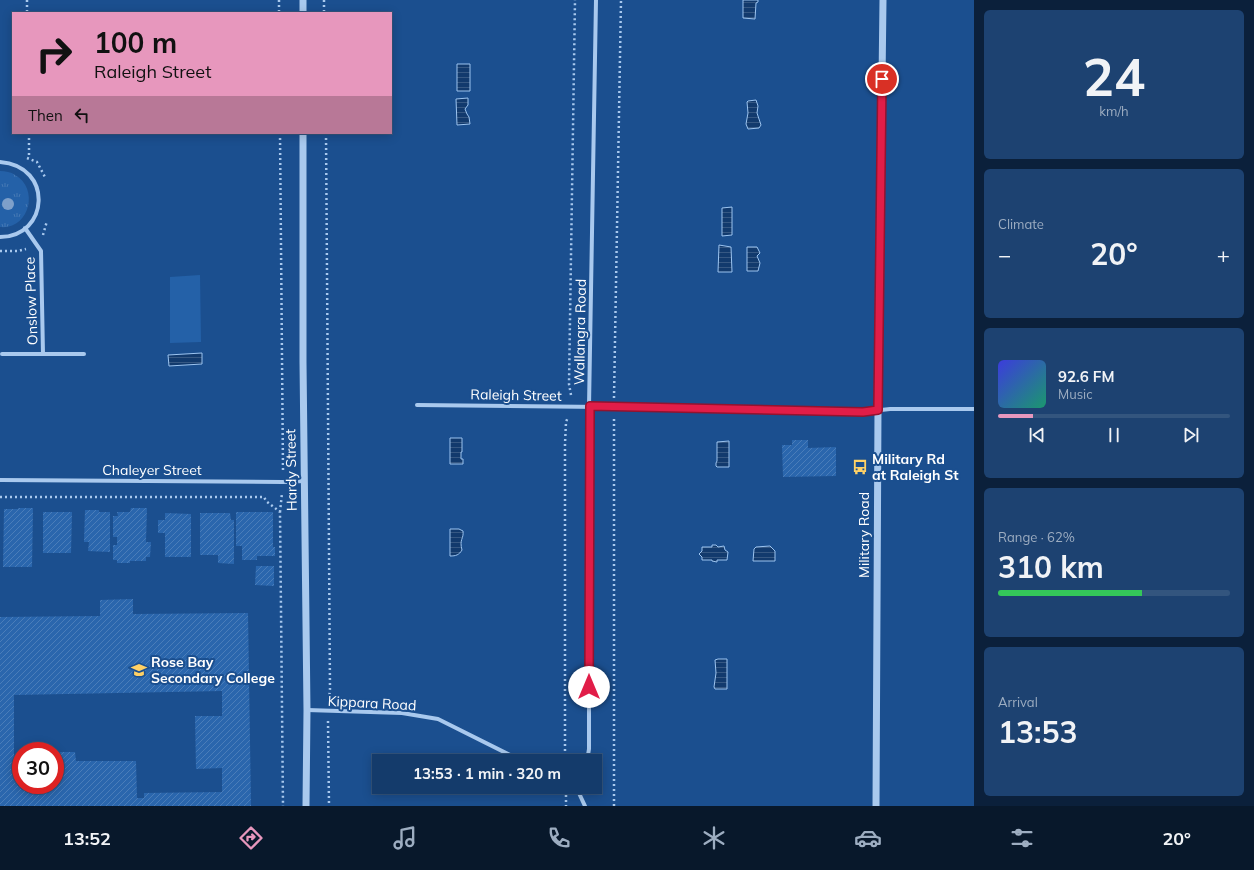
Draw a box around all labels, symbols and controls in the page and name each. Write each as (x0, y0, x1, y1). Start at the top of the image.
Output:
text: 100 m (94, 25, 177, 60)
icon: right (28, 28, 80, 80)
text: 24 (1083, 44, 1145, 109)
text: Raleigh Street (94, 60, 211, 83)
pin (865, 62, 899, 96)
icon: arrive (871, 68, 893, 90)
text: km/h (1099, 103, 1129, 119)
icon: left (71, 104, 93, 126)
text: Then (28, 106, 63, 125)
text: Climate (998, 216, 1044, 232)
text: 20° (1090, 235, 1138, 273)
text: − (998, 241, 1011, 269)
text: + (1217, 241, 1230, 269)
street label: Onslow Place (20, 257, 42, 345)
street label: Wallangra Road (570, 279, 590, 385)
text: 92.6 FM (1058, 367, 1114, 386)
street label: Raleigh Street (470, 385, 562, 405)
text: Music (1058, 386, 1093, 402)
icon: previous (1026, 424, 1048, 446)
icon: pause (1103, 424, 1125, 446)
icon: next (1180, 424, 1202, 446)
street label: Hardy Street (281, 429, 301, 511)
place label: Military Rd at Raleigh St (872, 450, 959, 484)
bus stop icon: Military Rd at Raleigh St (851, 458, 869, 476)
street label: Chaleyer Street (102, 461, 202, 479)
street label: Military Road (855, 492, 873, 578)
text: Range · 62% (998, 529, 1075, 545)
text: 310 km (998, 548, 1104, 586)
place label: Rose Bay Secondary College (151, 653, 275, 687)
school or university icon: Rose Bay Secondary College (130, 661, 148, 679)
position arrow (568, 666, 610, 708)
street label: Kippara Road (327, 692, 417, 714)
text: Arrival (998, 694, 1038, 710)
text: 13:53 (998, 713, 1077, 751)
speed limit sign: 30 (12, 742, 64, 794)
text: 13:53 · 1 min · 320 m (413, 764, 561, 783)
icon: directions (237, 824, 265, 852)
icon: music (391, 824, 419, 852)
icon: phone (545, 824, 573, 852)
icon: climate (700, 824, 728, 852)
icon: car (854, 824, 882, 852)
icon: filters (1008, 824, 1036, 852)
text: 13:52 (63, 827, 111, 850)
text: 20° (1162, 827, 1191, 850)

